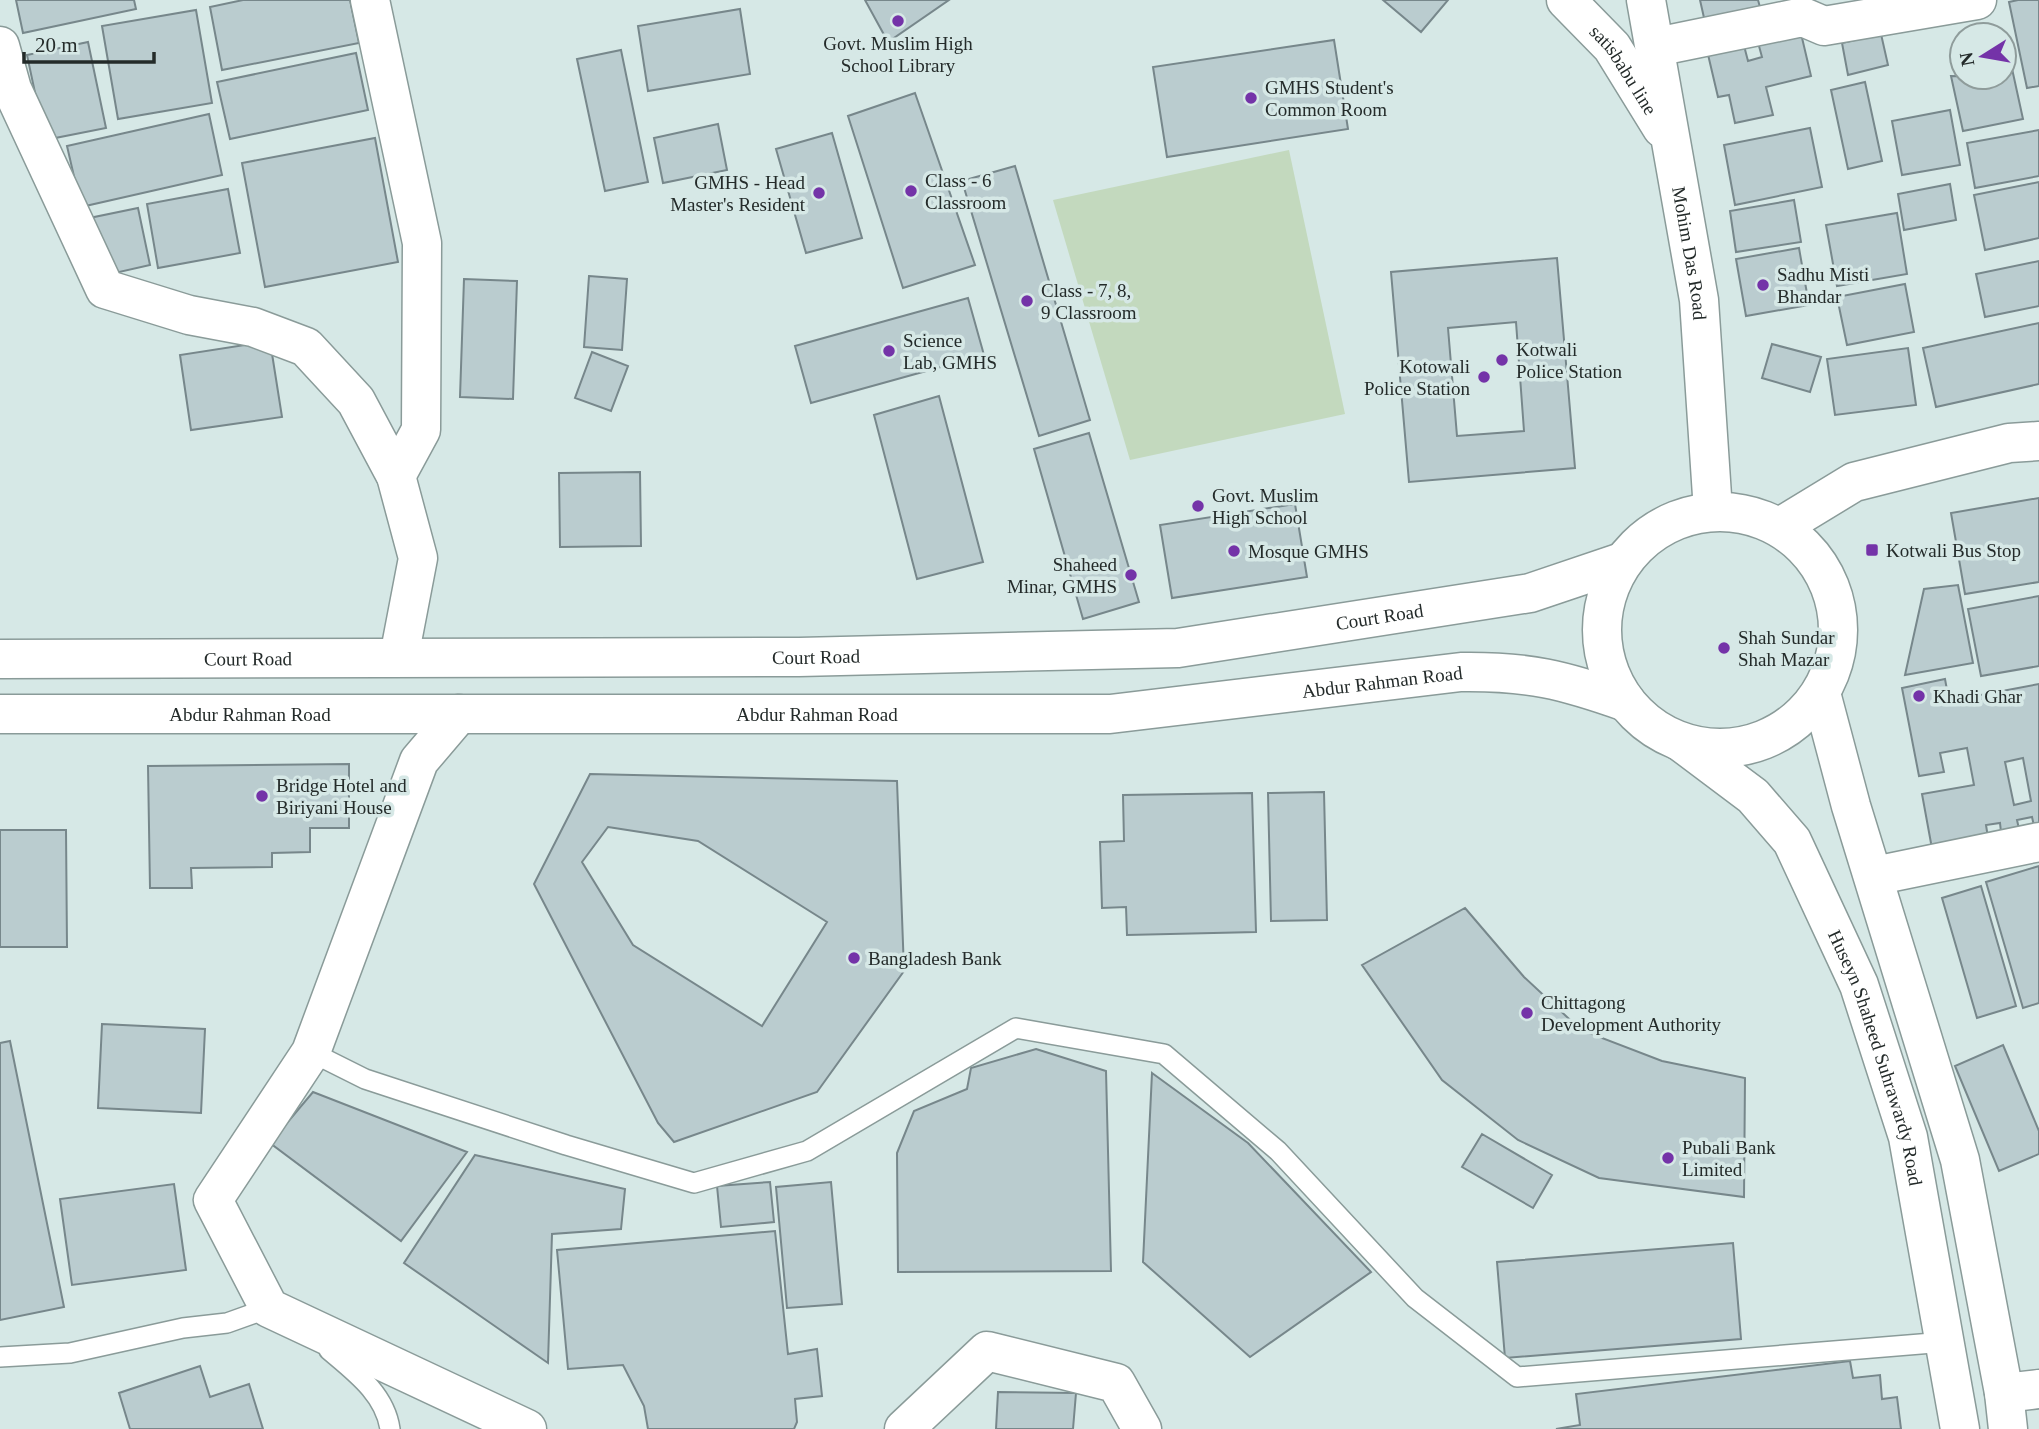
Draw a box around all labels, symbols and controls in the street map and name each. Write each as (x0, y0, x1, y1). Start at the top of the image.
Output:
marker: Govt. Muslim High School Library (890, 13, 906, 29)
scale bar (24, 21, 154, 65)
street label: satisbabu line (1585, 21, 1661, 119)
north arrow (1948, 21, 2018, 91)
text: 20 m (35, 33, 78, 57)
place label: Govt. Muslim High School Library (823, 33, 973, 76)
text: N (1955, 50, 1978, 68)
place label: GMHS Student's Common Room (1265, 77, 1394, 120)
marker: GMHS Student's Common Room (1243, 90, 1259, 106)
place label: Class - 6 Classroom (925, 170, 1007, 213)
place label: GMHS - Head Master's Resident (670, 172, 806, 215)
marker: Class - 6 Classroom (903, 183, 919, 199)
marker: GMHS - Head Master's Resident (811, 185, 827, 201)
street label: Mohim Das Road (1668, 185, 1710, 321)
place label: Sadhu Misti Bhandar (1777, 264, 1869, 307)
marker: Sadhu Misti Bhandar (1755, 277, 1771, 293)
place label: Class - 7, 8, 9 Classroom (1041, 280, 1137, 323)
marker: Class - 7, 8, 9 Classroom (1019, 293, 1035, 309)
place label: Science Lab, GMHS (903, 330, 997, 373)
place label: Kotwali Police Station (1516, 339, 1623, 382)
marker: Science Lab, GMHS (881, 343, 897, 359)
marker: Kotwali Police Station (1494, 352, 1510, 368)
place label: Kotowali Police Station (1364, 356, 1470, 399)
marker: Kotowali Police Station (1476, 369, 1492, 385)
place label: Govt. Muslim High School (1212, 485, 1319, 528)
marker: Govt. Muslim High School (1190, 498, 1206, 514)
place label: Kotwali Bus Stop (1886, 540, 2021, 561)
place label: Mosque GMHS (1248, 541, 1369, 562)
marker: Kotwali Bus Stop (1864, 542, 1880, 558)
marker: Mosque GMHS (1226, 543, 1242, 559)
place label: Shaheed Minar, GMHS (1007, 554, 1117, 597)
marker: Shaheed Minar, GMHS (1123, 567, 1139, 583)
street label: Court Road (1334, 600, 1425, 634)
place label: Shah Sundar Shah Mazar (1738, 627, 1835, 670)
marker: Shah Sundar Shah Mazar (1716, 640, 1732, 656)
street label: Court Road (772, 646, 861, 668)
street label: Court Road (204, 648, 293, 669)
street label: Abdur Rahman Road (1301, 662, 1464, 702)
place label: Khadi Ghar (1933, 686, 2023, 707)
marker: Khadi Ghar (1911, 688, 1927, 704)
street label: Abdur Rahman Road (169, 704, 331, 725)
street label: Abdur Rahman Road (736, 704, 898, 725)
place label: Bridge Hotel and Biriyani House (276, 775, 407, 818)
marker: Bridge Hotel and Biriyani House (254, 788, 270, 804)
street label: Huseyn Shaheed Suhrawardy Road (1824, 927, 1927, 1188)
place label: Bangladesh Bank (868, 948, 1002, 969)
marker: Bangladesh Bank (846, 950, 862, 966)
place label: Chittagong Development Authority (1541, 992, 1721, 1035)
marker: Chittagong Development Authority (1519, 1005, 1535, 1021)
place label: Pubali Bank Limited (1682, 1137, 1776, 1180)
marker: Pubali Bank Limited (1660, 1150, 1676, 1166)

